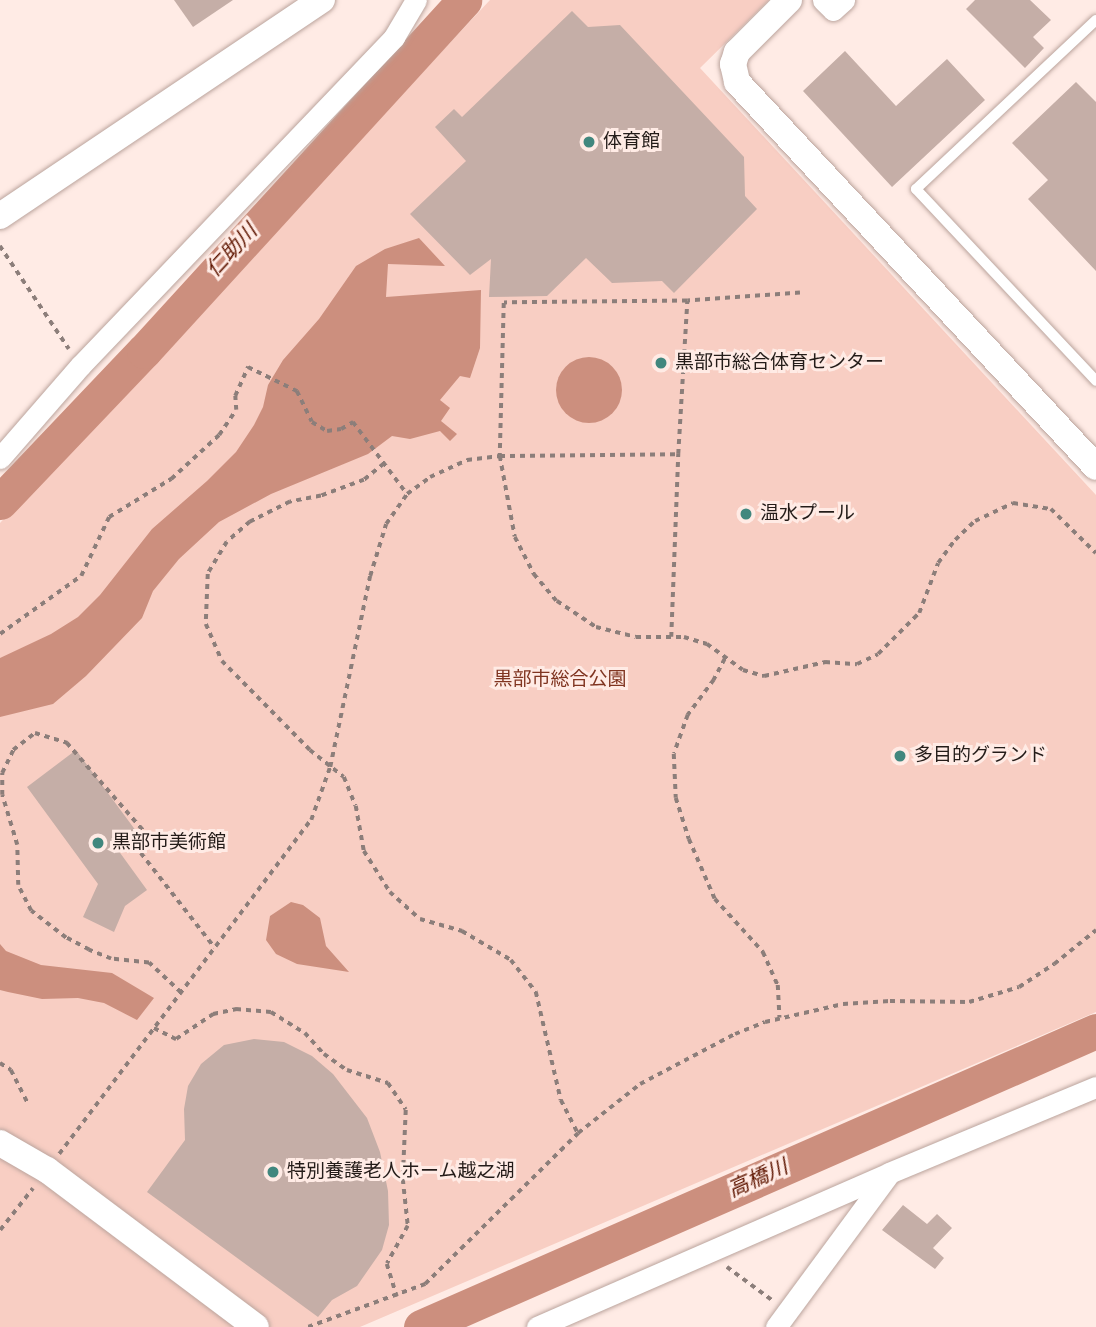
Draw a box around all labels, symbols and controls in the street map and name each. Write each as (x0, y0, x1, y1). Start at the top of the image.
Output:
place label: 体育館 (603, 131, 660, 153)
marker: 体育館 (581, 134, 597, 150)
water label: 仁助川 (201, 219, 263, 283)
place label: 黒部市総合体育センター (675, 352, 884, 374)
marker: 黒部市総合体育センター (653, 355, 669, 371)
place label: 温水プール (760, 503, 855, 525)
marker: 温水プール (738, 506, 754, 522)
park label: 黒部市総合公園 (494, 669, 626, 691)
place label: 多目的グランド (914, 745, 1047, 767)
marker: 多目的グランド (892, 748, 908, 764)
place label: 黒部市美術館 (112, 832, 226, 854)
marker: 黒部市美術館 (90, 835, 106, 851)
water label: 高橋川 (724, 1155, 792, 1203)
place label: 特別養護老人ホーム越之湖 (287, 1161, 515, 1183)
marker: 特別養護老人ホーム越之湖 (265, 1164, 281, 1180)

